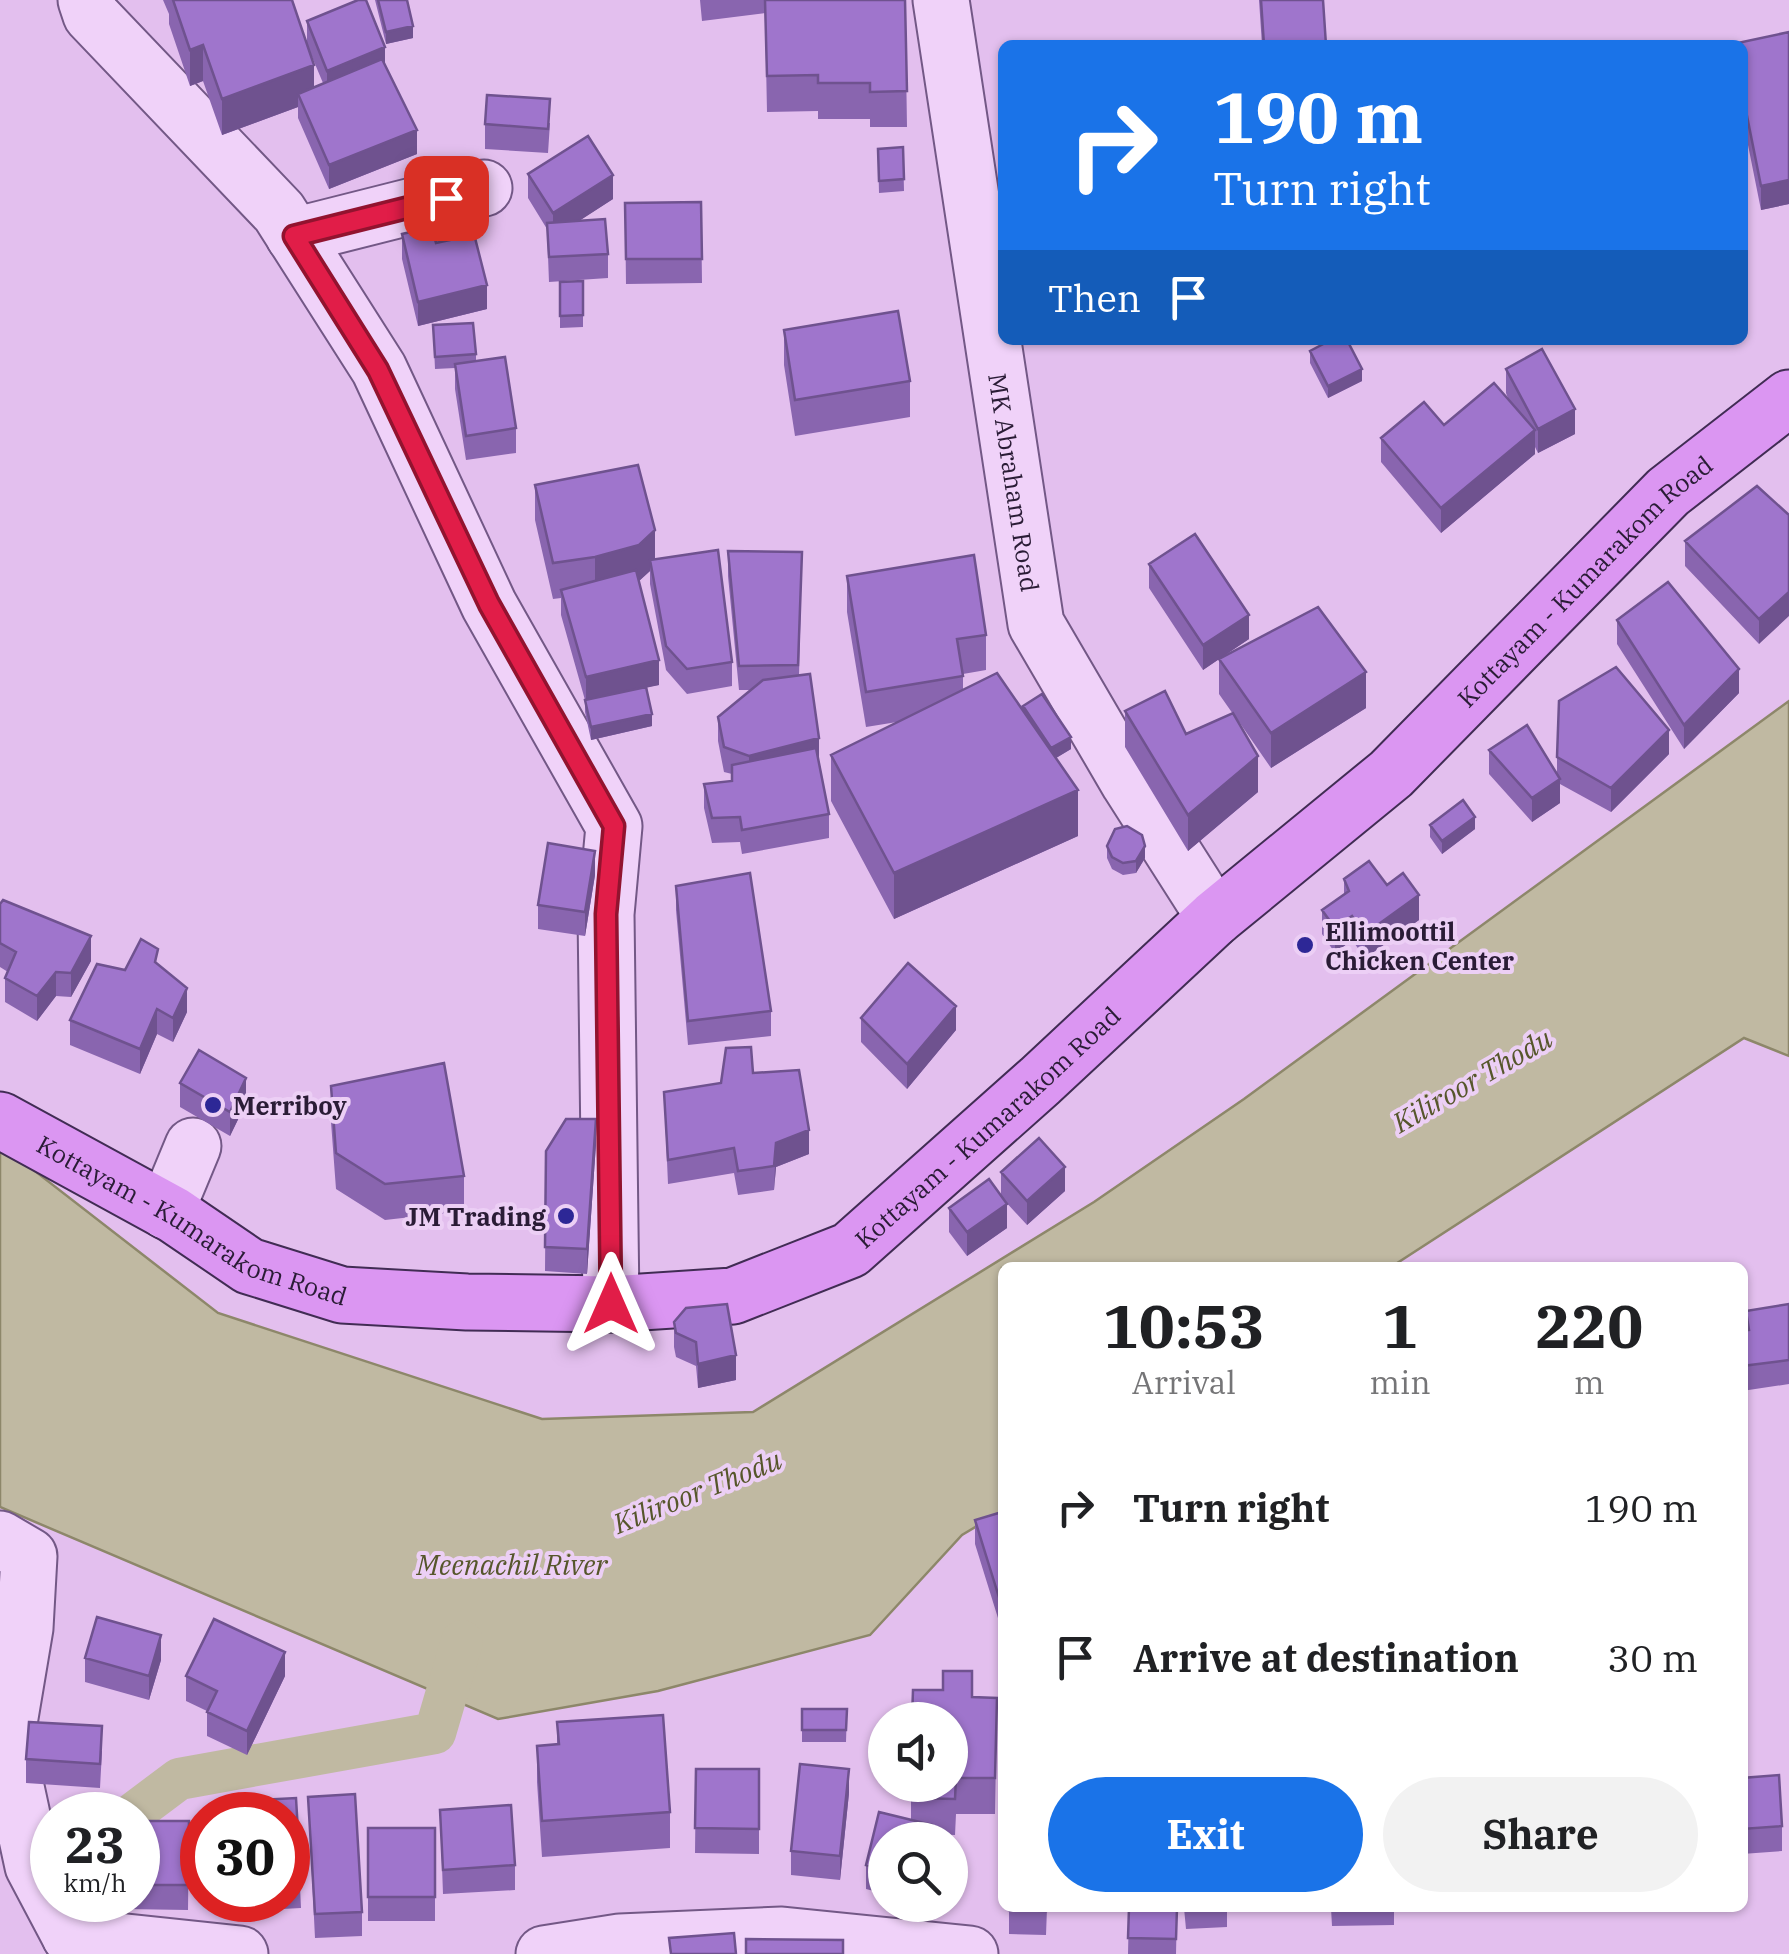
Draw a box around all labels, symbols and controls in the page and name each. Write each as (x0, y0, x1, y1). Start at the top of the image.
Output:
text: 190 m (1213, 71, 1423, 162)
icon: right (1048, 80, 1178, 210)
pin (404, 156, 489, 241)
text: Turn right (1213, 159, 1431, 217)
icon: arrive (419, 171, 474, 226)
icon: arrive (1161, 270, 1216, 325)
text: Then (1048, 273, 1141, 322)
street label: MK Abraham Road (982, 371, 1047, 594)
street label: Kottayam - Kumarakom Road (1450, 447, 1719, 714)
place label: Ellimoottil Chicken Center (1325, 915, 1515, 977)
marker: Ellimoottil Chicken Center (1294, 934, 1316, 956)
street label: Kottayam - Kumarakom Road (847, 998, 1127, 1255)
water label: Kiliroor Thodu (1385, 1019, 1559, 1141)
place label: Merriboy (233, 1089, 348, 1122)
marker: Merriboy (202, 1094, 224, 1116)
street label: Kottayam - Kumarakom Road (31, 1127, 352, 1312)
place label: JM Trading (406, 1200, 546, 1233)
marker: JM Trading (555, 1205, 577, 1227)
position arrow (559, 1252, 663, 1356)
text: 10:53 (1103, 1286, 1265, 1365)
text: 1 (1382, 1286, 1418, 1365)
text: 220 (1535, 1286, 1643, 1365)
text: Arrival (1132, 1361, 1236, 1403)
text: min (1370, 1361, 1431, 1403)
text: m (1574, 1361, 1605, 1403)
water label: Kiliroor Thodu (606, 1440, 787, 1542)
icon: right (1048, 1480, 1103, 1535)
text: Turn right (1133, 1483, 1329, 1532)
text: 190 m (1585, 1483, 1698, 1532)
water label: Meenachil River (415, 1546, 608, 1583)
icon: arrive (1048, 1630, 1103, 1685)
text: Arrive at destination (1133, 1633, 1519, 1682)
text: 30 m (1607, 1633, 1698, 1682)
map controls (868, 1702, 968, 1922)
button: sound (868, 1702, 968, 1802)
button: Exit (1048, 1777, 1363, 1892)
button: Share (1383, 1777, 1698, 1892)
speed limit sign: 30 (180, 1792, 310, 1922)
text: 23 (65, 1812, 125, 1877)
button: search (868, 1822, 968, 1922)
text: km/h (63, 1866, 127, 1899)

